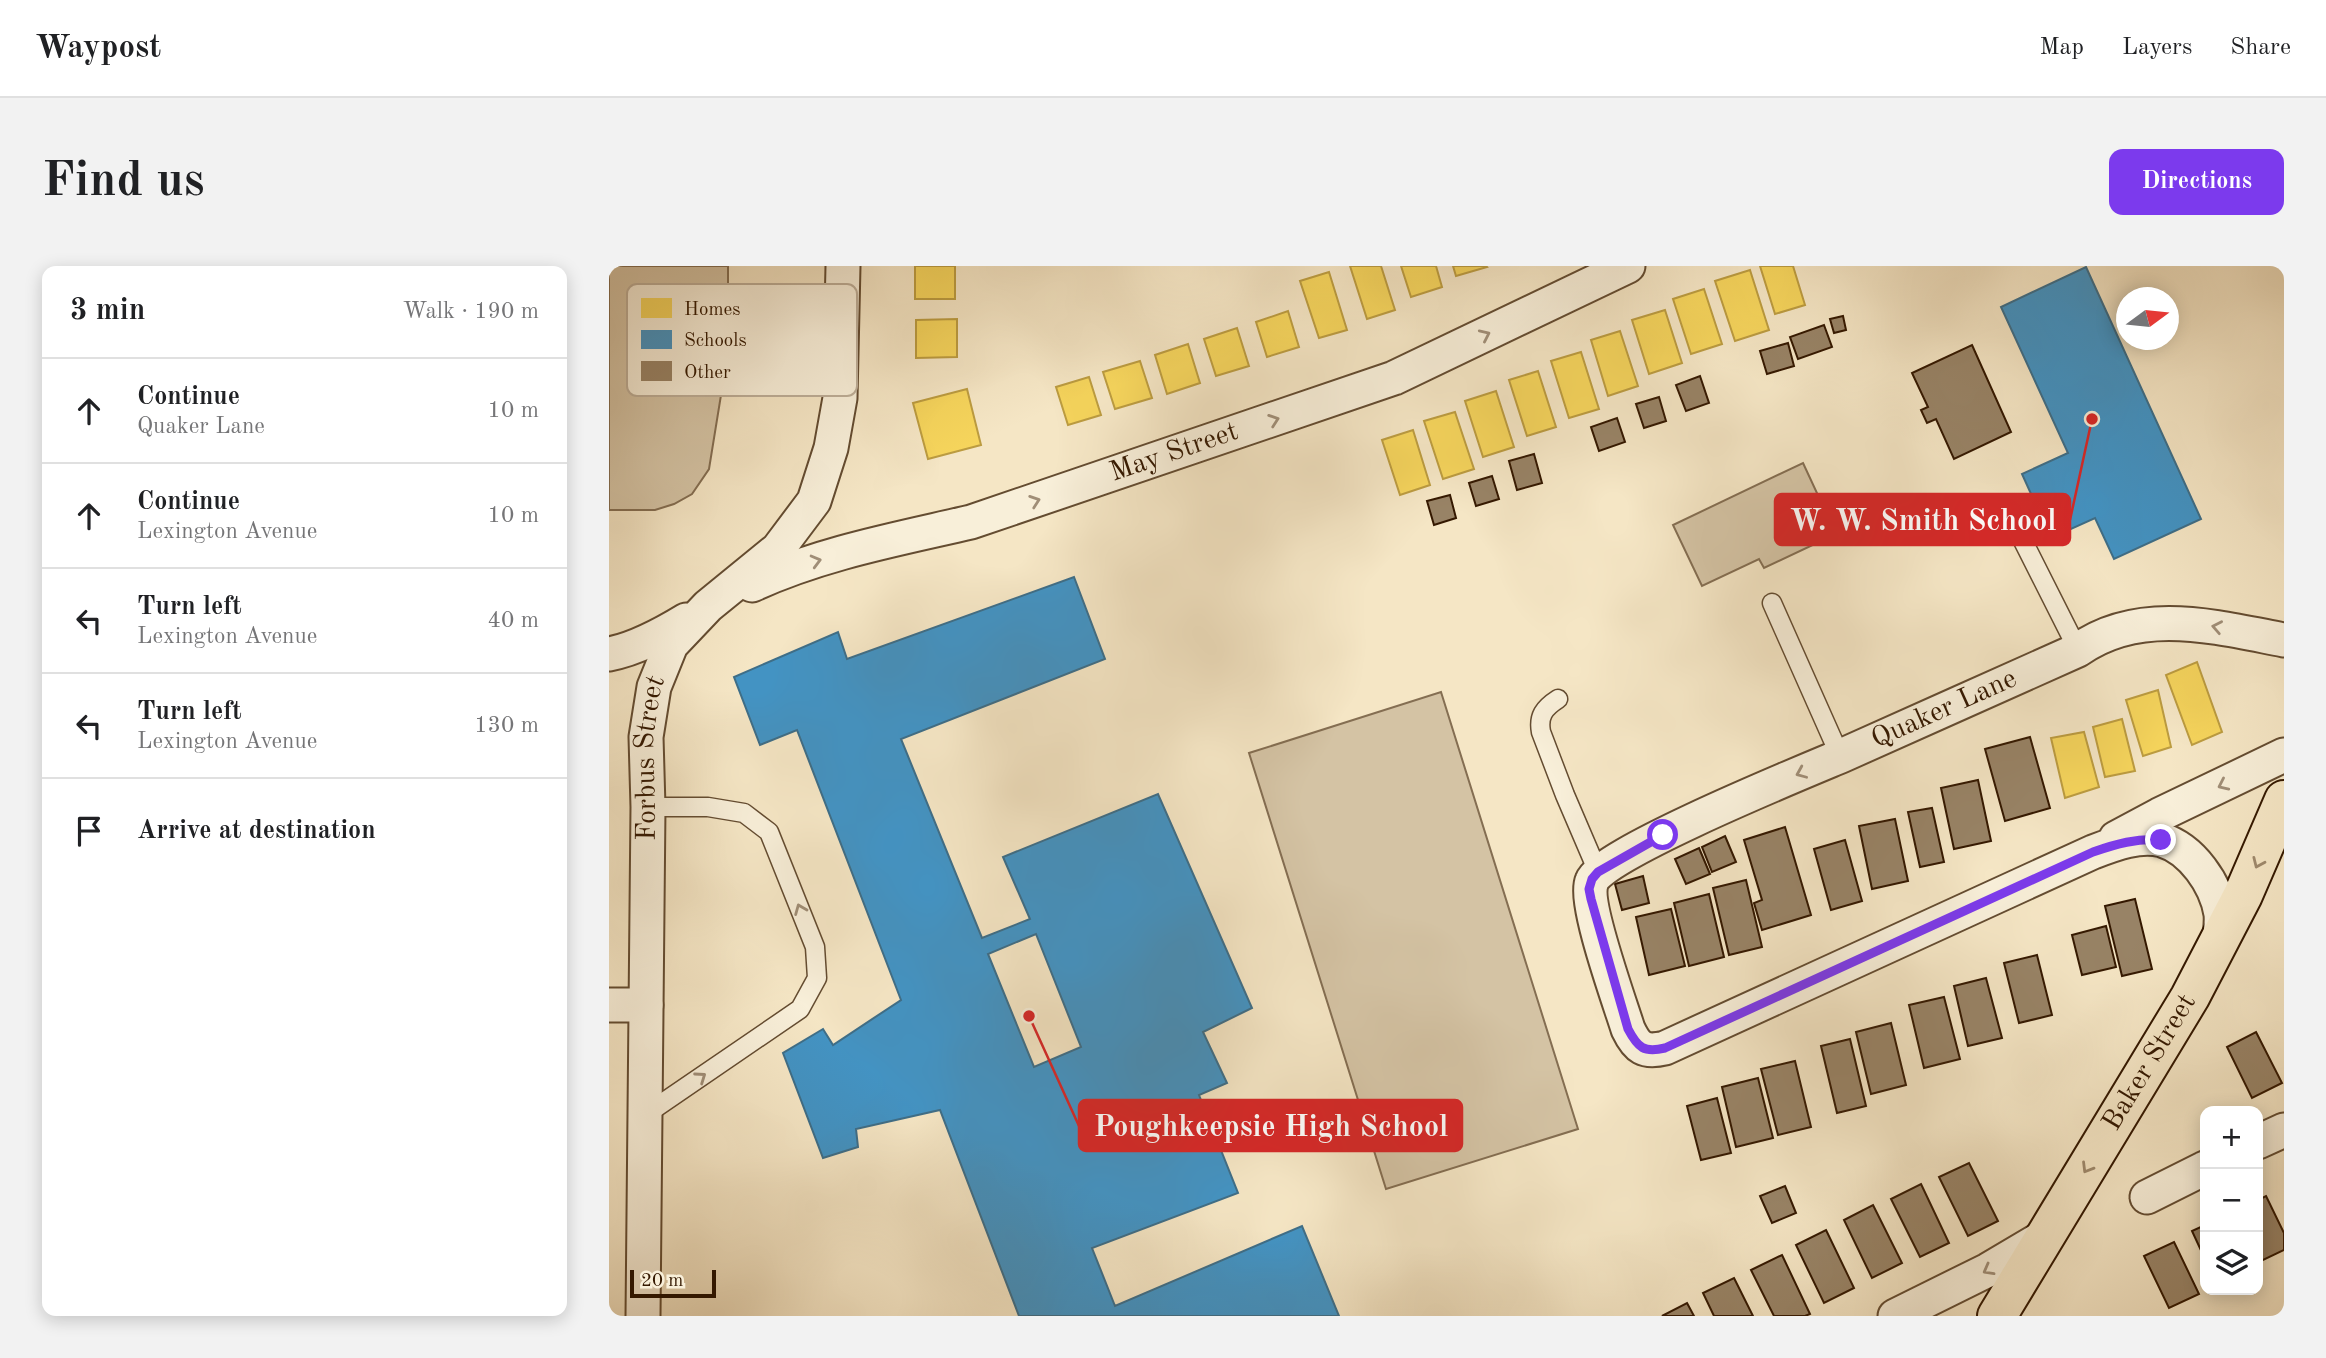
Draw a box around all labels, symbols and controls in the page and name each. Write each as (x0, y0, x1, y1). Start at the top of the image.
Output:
text: Waypost (35, 32, 161, 65)
text: Map (2040, 36, 2084, 60)
text: Layers (2122, 36, 2192, 60)
text: Share (2230, 36, 2291, 60)
button: Directions (2109, 149, 2284, 215)
text: Find us (42, 158, 205, 207)
legend (627, 284, 857, 396)
north arrow (2116, 287, 2179, 350)
text: 3 min (70, 296, 145, 326)
text: Walk · 190 m (403, 300, 539, 323)
text: Homes (684, 301, 740, 320)
one-way arrow (1478, 329, 1490, 343)
text: Schools (684, 332, 747, 351)
text: Other (684, 364, 731, 383)
text: Continue (137, 384, 240, 410)
icon: ahead (70, 392, 108, 430)
text: 10 m (488, 399, 539, 422)
one-way arrow (1267, 414, 1280, 428)
text: Quaker Lane (137, 415, 265, 438)
street label: May Street (1106, 418, 1242, 488)
text: Continue (137, 489, 240, 515)
callout: W. W. Smith School (1775, 494, 2070, 545)
one-way arrow (1029, 495, 1041, 509)
icon: ahead (70, 497, 108, 535)
text: 10 m (488, 504, 539, 527)
text: W. W. Smith School (1789, 507, 2057, 537)
text: Lexington Avenue (137, 520, 317, 543)
one-way arrow (810, 555, 822, 569)
text: Turn left (137, 594, 242, 620)
icon: left (70, 602, 108, 640)
text: 40 m (488, 609, 539, 632)
one-way arrow (2211, 621, 2223, 636)
text: Lexington Avenue (137, 625, 317, 648)
street label: Quaker Lane (1868, 665, 2021, 754)
street label: Forbus Street (632, 671, 671, 841)
text: Turn left (137, 699, 242, 725)
icon: left (70, 707, 108, 745)
text: 130 m (474, 714, 539, 737)
text: Lexington Avenue (137, 730, 317, 753)
one-way arrow (1796, 765, 1808, 779)
one-way arrow (2218, 776, 2230, 790)
icon: arrive (70, 812, 108, 850)
text: Arrive at destination (137, 818, 376, 844)
route start (1647, 819, 1678, 850)
route end (2145, 824, 2176, 855)
one-way arrow (2252, 856, 2266, 868)
one-way arrow (794, 903, 808, 916)
street label: Baker Street (2098, 990, 2202, 1136)
one-way arrow (693, 1073, 706, 1085)
callout: Poughkeepsie High School (1079, 1100, 1462, 1151)
map controls (2200, 1106, 2263, 1295)
button: + (2200, 1106, 2263, 1169)
text: Poughkeepsie High School (1094, 1113, 1448, 1143)
one-way arrow (2082, 1161, 2095, 1174)
button: − (2200, 1169, 2263, 1232)
button: layers (2200, 1232, 2263, 1295)
one-way arrow (1983, 1262, 1996, 1275)
scale bar (630, 1267, 716, 1299)
text: 20 m (641, 1272, 683, 1291)

